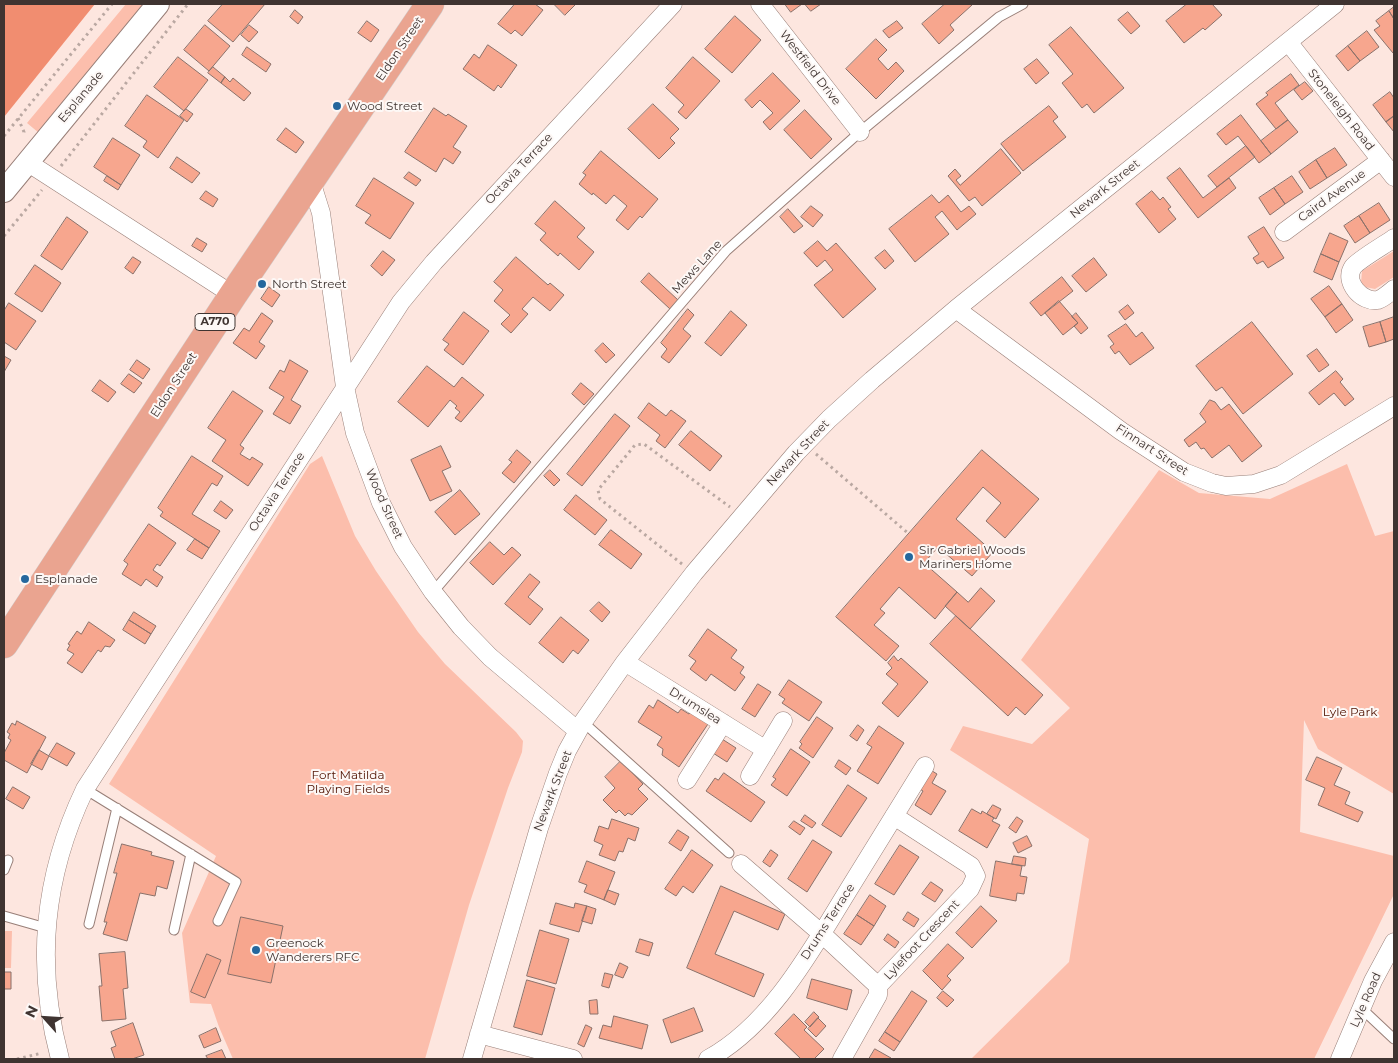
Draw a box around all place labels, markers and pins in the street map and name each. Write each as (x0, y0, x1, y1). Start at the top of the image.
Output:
place label: Wood Street (347, 99, 422, 113)
marker: Wood Street (331, 100, 343, 112)
place label: North Street (272, 277, 347, 291)
marker: North Street (256, 278, 268, 290)
place label: Sir Gabriel Woods Mariners Home (919, 543, 1025, 571)
marker: Sir Gabriel Woods Mariners Home (903, 551, 915, 563)
place label: Esplanade (35, 572, 98, 586)
marker: Esplanade (19, 573, 31, 585)
place label: Greenock Wanderers RFC (266, 936, 360, 964)
marker: Greenock Wanderers RFC (250, 944, 262, 956)

